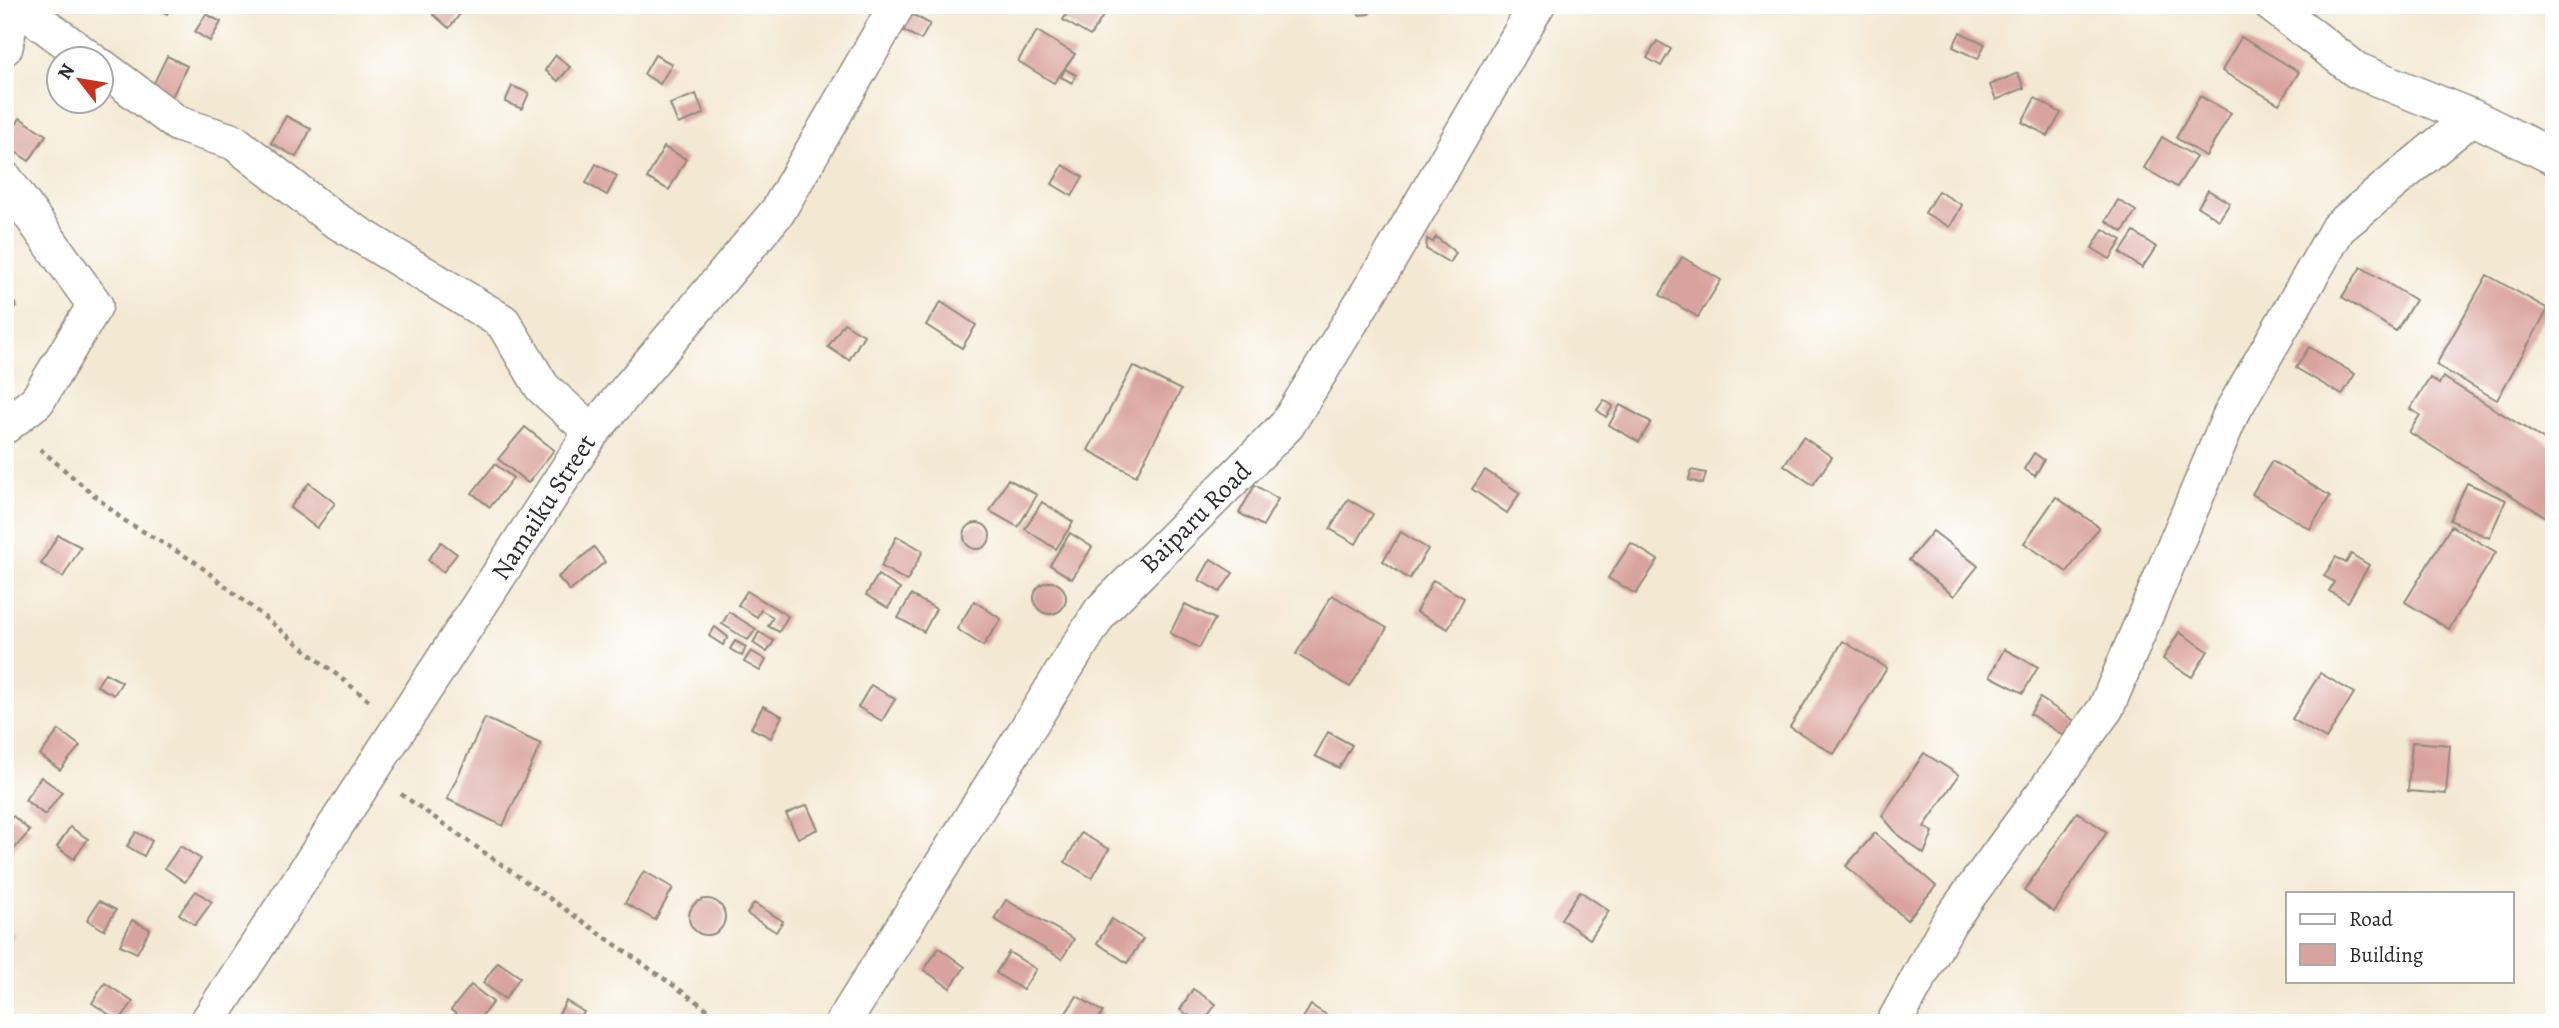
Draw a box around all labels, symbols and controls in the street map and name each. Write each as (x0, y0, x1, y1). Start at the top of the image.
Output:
north arrow (46, 46, 116, 116)
text: N (52, 59, 81, 84)
street label: Namaiku Street (483, 427, 604, 587)
street label: Baiparu Road (1132, 454, 1259, 581)
legend (2286, 892, 2514, 982)
text: Road (2349, 905, 2393, 933)
text: Building (2349, 941, 2424, 969)

